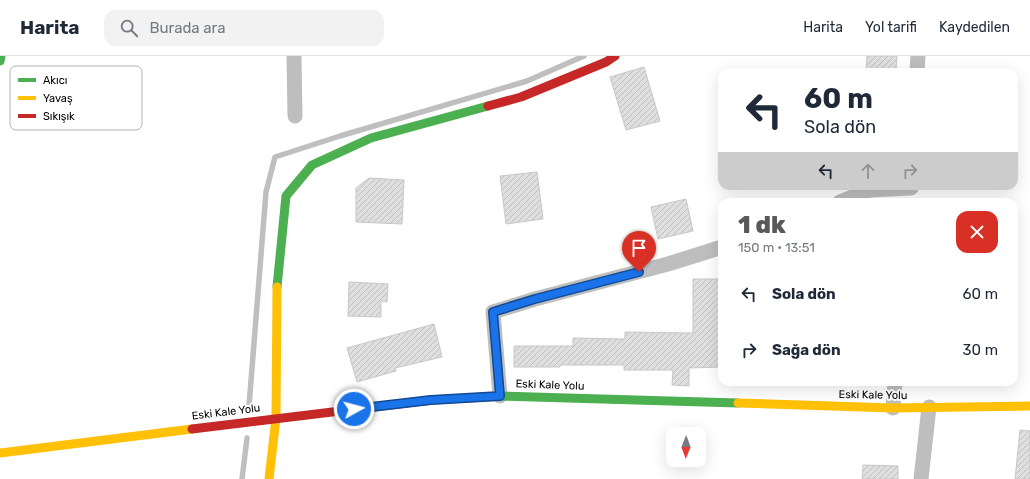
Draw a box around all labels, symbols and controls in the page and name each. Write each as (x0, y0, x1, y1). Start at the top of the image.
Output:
search box (104, 10, 384, 46)
text: Harita (20, 16, 80, 39)
icon: search (118, 17, 140, 39)
text: Burada ara (150, 19, 225, 37)
text: Harita (803, 19, 843, 36)
text: Yol tarifi (865, 19, 917, 36)
text: Kaydedilen (939, 19, 1010, 36)
legend (10, 66, 142, 130)
text: Akıcı (43, 74, 67, 87)
text: 60 m (804, 82, 873, 115)
icon: left (738, 84, 790, 136)
text: Yavaş (43, 92, 73, 105)
text: Sıkışık (43, 110, 75, 123)
text: Sola dön (804, 116, 876, 138)
icon: left (815, 160, 837, 182)
icon: ahead (857, 160, 879, 182)
icon: right (899, 160, 921, 182)
text: 1 dk (738, 211, 786, 239)
button: close (956, 211, 998, 253)
pin (622, 231, 656, 272)
icon: arrive (628, 237, 650, 259)
text: 150 m · 13:51 (738, 240, 815, 255)
icon: left (738, 283, 760, 305)
text: Sola dön (772, 285, 836, 303)
text: 60 m (962, 285, 998, 303)
icon: right (738, 339, 760, 361)
text: Sağa dön (772, 341, 841, 359)
text: 30 m (962, 341, 998, 359)
street label: Eski Kale Yolu (515, 377, 585, 393)
position arrow (333, 388, 375, 430)
street label: Eski Kale Yolu (838, 388, 908, 402)
street label: Eski Kale Yolu (191, 401, 261, 423)
north arrow (666, 427, 706, 467)
map controls (666, 427, 706, 467)

